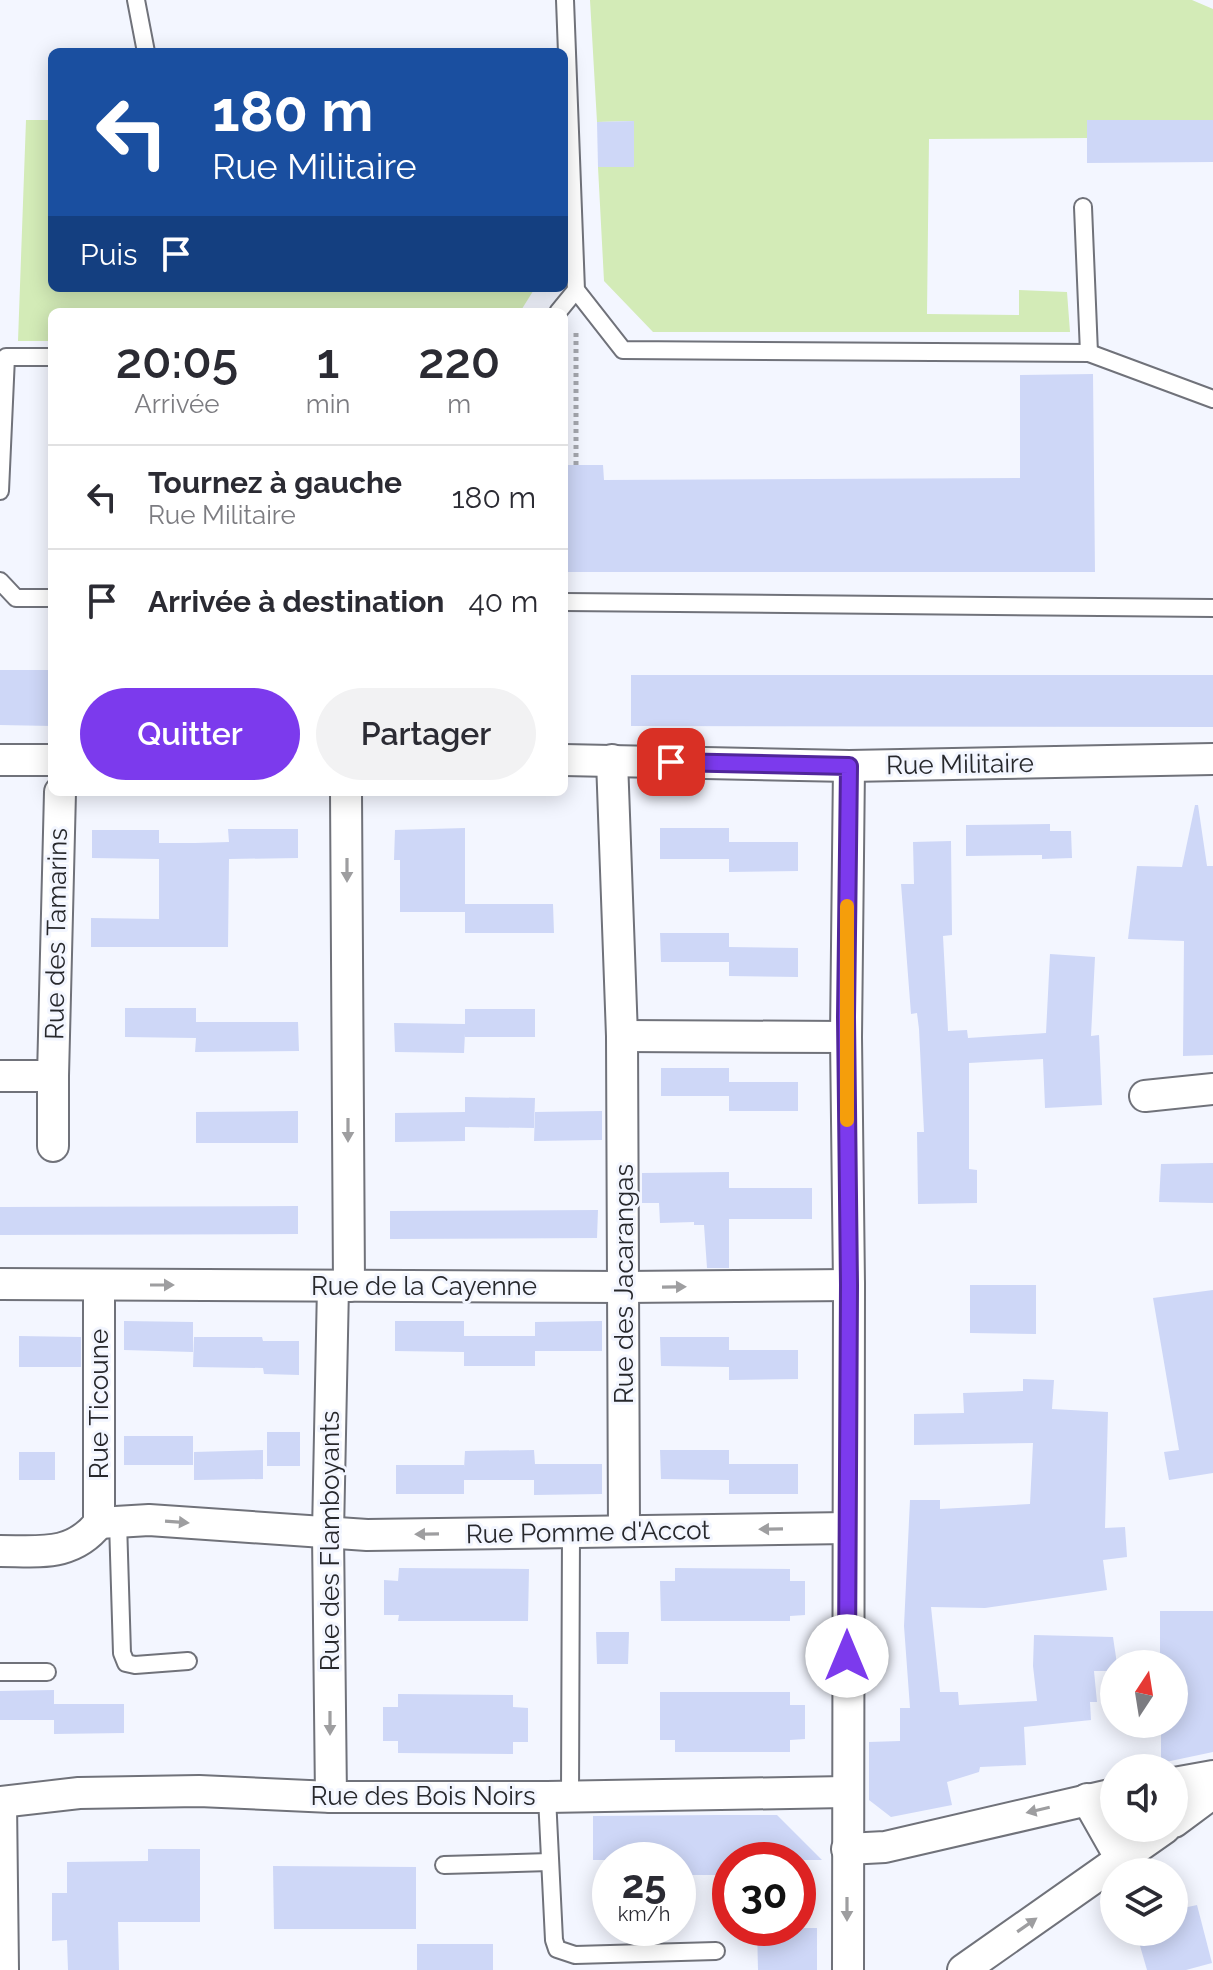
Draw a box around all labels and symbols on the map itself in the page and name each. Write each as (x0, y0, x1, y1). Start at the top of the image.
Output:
pin (637, 728, 705, 796)
street label: Rue Militaire (886, 748, 1034, 780)
street label: Rue des Tamarins (39, 828, 73, 1040)
one-way arrow (341, 858, 353, 883)
one-way arrow (342, 1118, 354, 1143)
street label: Rue des Jacarangas (609, 1164, 639, 1404)
street label: Rue de la Cayenne (311, 1271, 537, 1301)
one-way arrow (150, 1279, 175, 1291)
one-way arrow (662, 1281, 687, 1293)
street label: Rue Ticoune (84, 1329, 114, 1479)
street label: Rue des Flamboyants (315, 1411, 345, 1671)
street label: Rue Pomme d'Accot (466, 1515, 711, 1549)
one-way arrow (165, 1516, 190, 1529)
one-way arrow (758, 1523, 783, 1536)
one-way arrow (414, 1528, 439, 1540)
position arrow (805, 1614, 889, 1698)
north arrow (1100, 1650, 1188, 1738)
one-way arrow (324, 1711, 336, 1736)
street label: Rue des Bois Noirs (310, 1781, 536, 1811)
one-way arrow (1025, 1805, 1050, 1817)
speed limit sign: 30 (712, 1842, 816, 1946)
one-way arrow (841, 1897, 853, 1922)
one-way arrow (1016, 1917, 1038, 1933)

